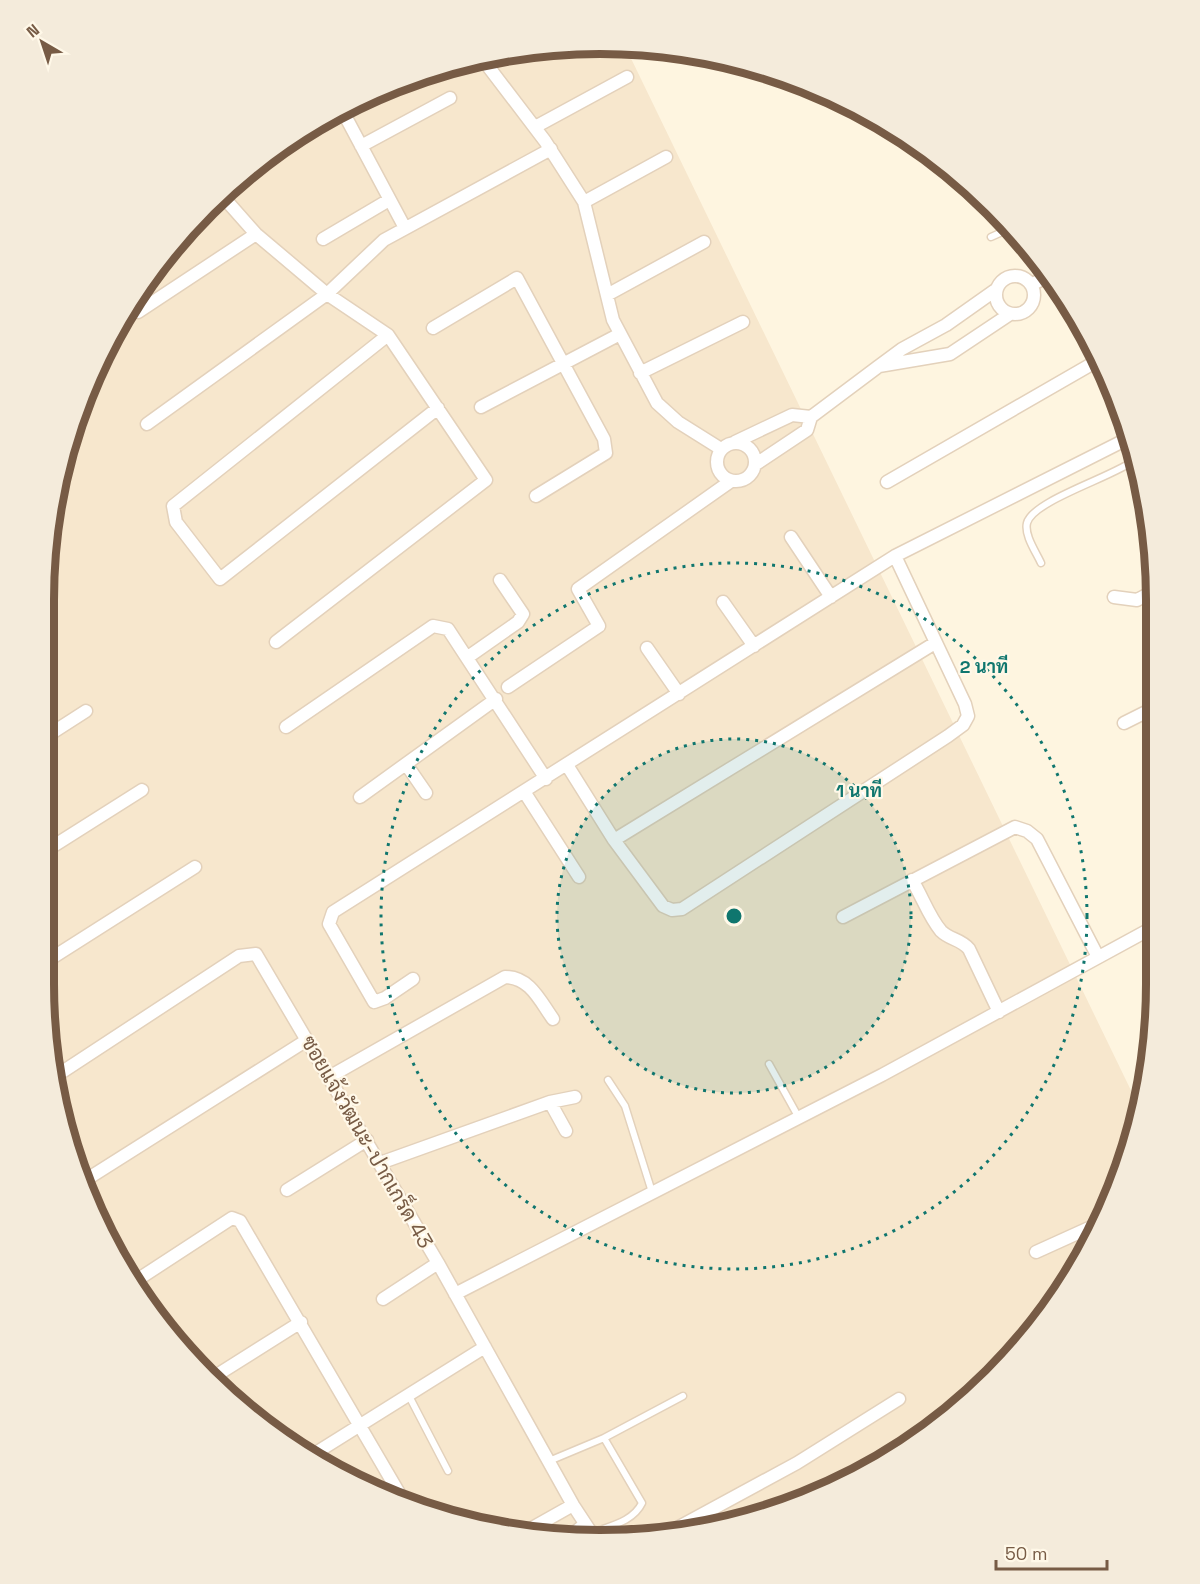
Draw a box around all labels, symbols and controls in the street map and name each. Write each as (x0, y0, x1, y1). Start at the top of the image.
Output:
north arrow (12, 12, 72, 72)
text: N (22, 19, 44, 42)
text: 2 นาที (960, 654, 1008, 678)
text: 1 นาที (836, 778, 882, 802)
centre of rings (724, 906, 744, 926)
street label: ซอยแจ้งวัฒนะ-ปากเกร็ด 43 (295, 1030, 440, 1253)
scale bar (996, 1533, 1107, 1571)
text: 50 m (1005, 1542, 1047, 1565)

